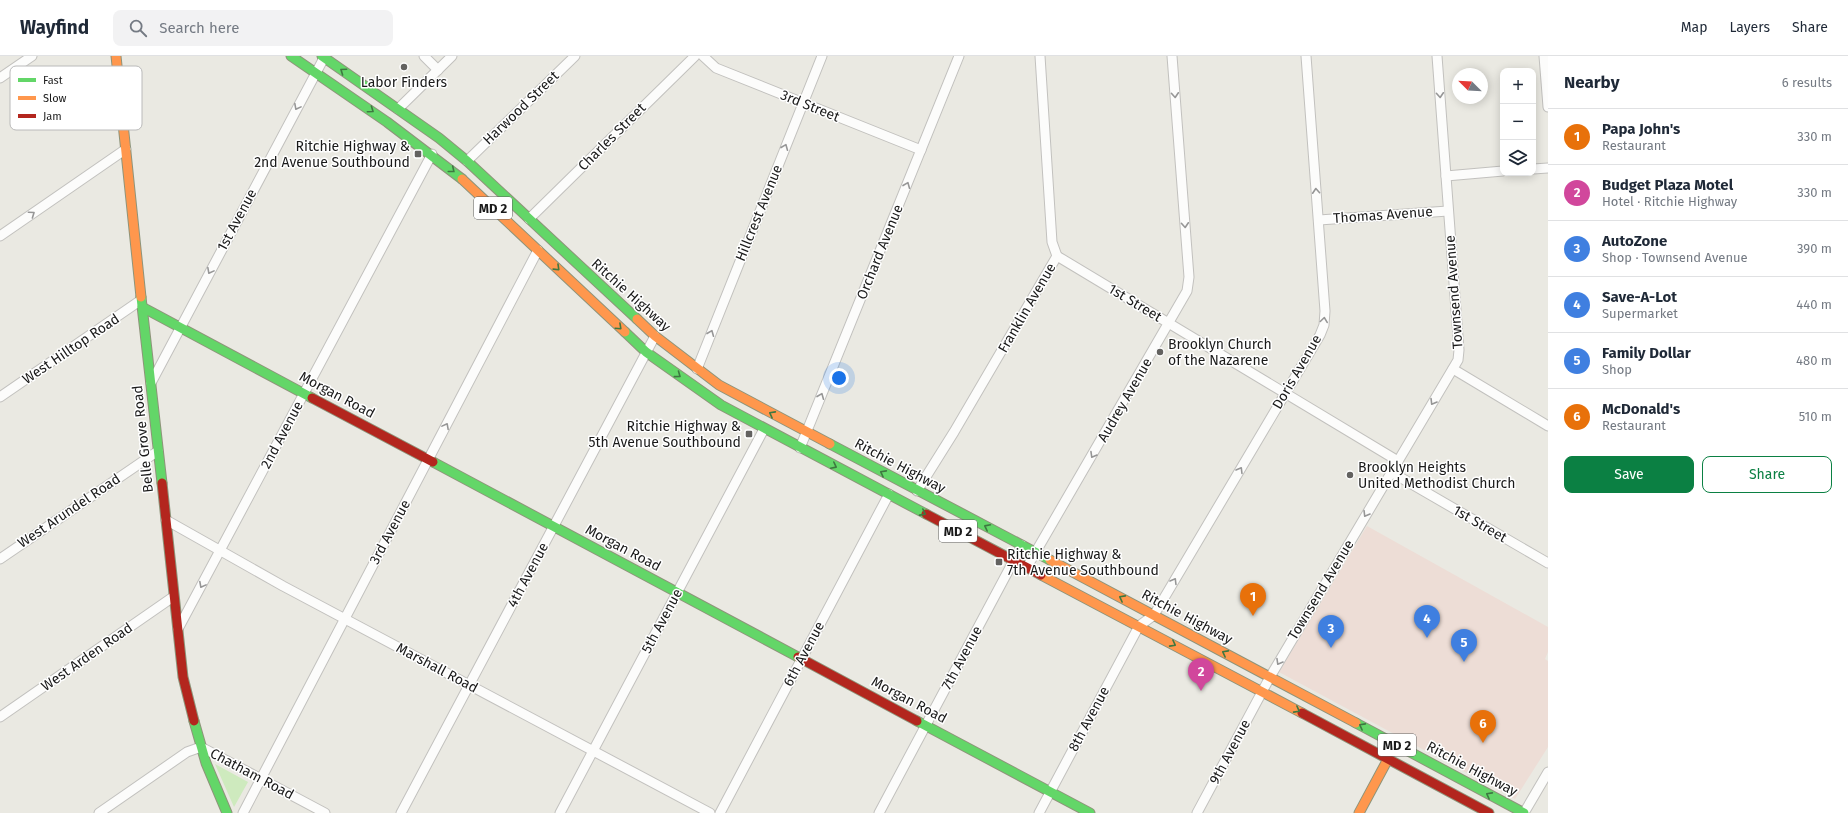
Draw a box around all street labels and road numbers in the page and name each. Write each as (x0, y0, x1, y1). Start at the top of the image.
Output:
street label: Harwood Street (479, 67, 563, 148)
street label: 3rd Street (778, 86, 843, 126)
street label: Charles Street (575, 99, 650, 174)
street label: Hillcrest Avenue (732, 162, 786, 264)
street label: 1st Avenue (214, 186, 260, 254)
road number: MD 2 (474, 197, 512, 219)
street label: Orchard Avenue (853, 202, 907, 302)
street label: Thomas Avenue (1333, 203, 1433, 227)
street label: Townsend Avenue (1442, 235, 1466, 349)
street label: Ritchie Highway (588, 255, 674, 335)
street label: Franklin Avenue (994, 260, 1060, 356)
street label: 1st Street (1105, 280, 1166, 326)
street label: West Hilltop Road (19, 310, 123, 388)
street label: Doris Avenue (1269, 332, 1325, 412)
street label: Audrey Avenue (1094, 355, 1156, 445)
street label: Morgan Road (296, 368, 378, 422)
street label: Belle Grove Road (129, 384, 157, 494)
street label: 2nd Avenue (257, 398, 307, 472)
street label: Ritchie Highway (852, 435, 948, 497)
street label: West Arundel Road (14, 470, 124, 552)
street label: 3rd Avenue (366, 497, 414, 567)
street label: 1st Street (1450, 502, 1511, 547)
road number: MD 2 (939, 520, 977, 542)
street label: Morgan Road (582, 521, 664, 575)
street label: Townsend Avenue (1284, 537, 1358, 643)
street label: 4th Avenue (504, 540, 552, 610)
street label: 5th Avenue (638, 586, 686, 656)
street label: Ritchie Highway (1139, 586, 1235, 648)
street label: West Arden Road (38, 619, 136, 695)
street label: 6th Avenue (780, 619, 828, 689)
street label: 7th Avenue (938, 623, 986, 693)
street label: Marshall Road (393, 639, 481, 697)
street label: Morgan Road (868, 673, 950, 727)
street label: 8th Avenue (1065, 684, 1113, 754)
street label: 9th Avenue (1206, 717, 1254, 787)
road number: MD 2 (1378, 734, 1416, 756)
street label: Ritchie Highway (1424, 738, 1520, 800)
street label: Chatham Road (207, 745, 297, 803)

